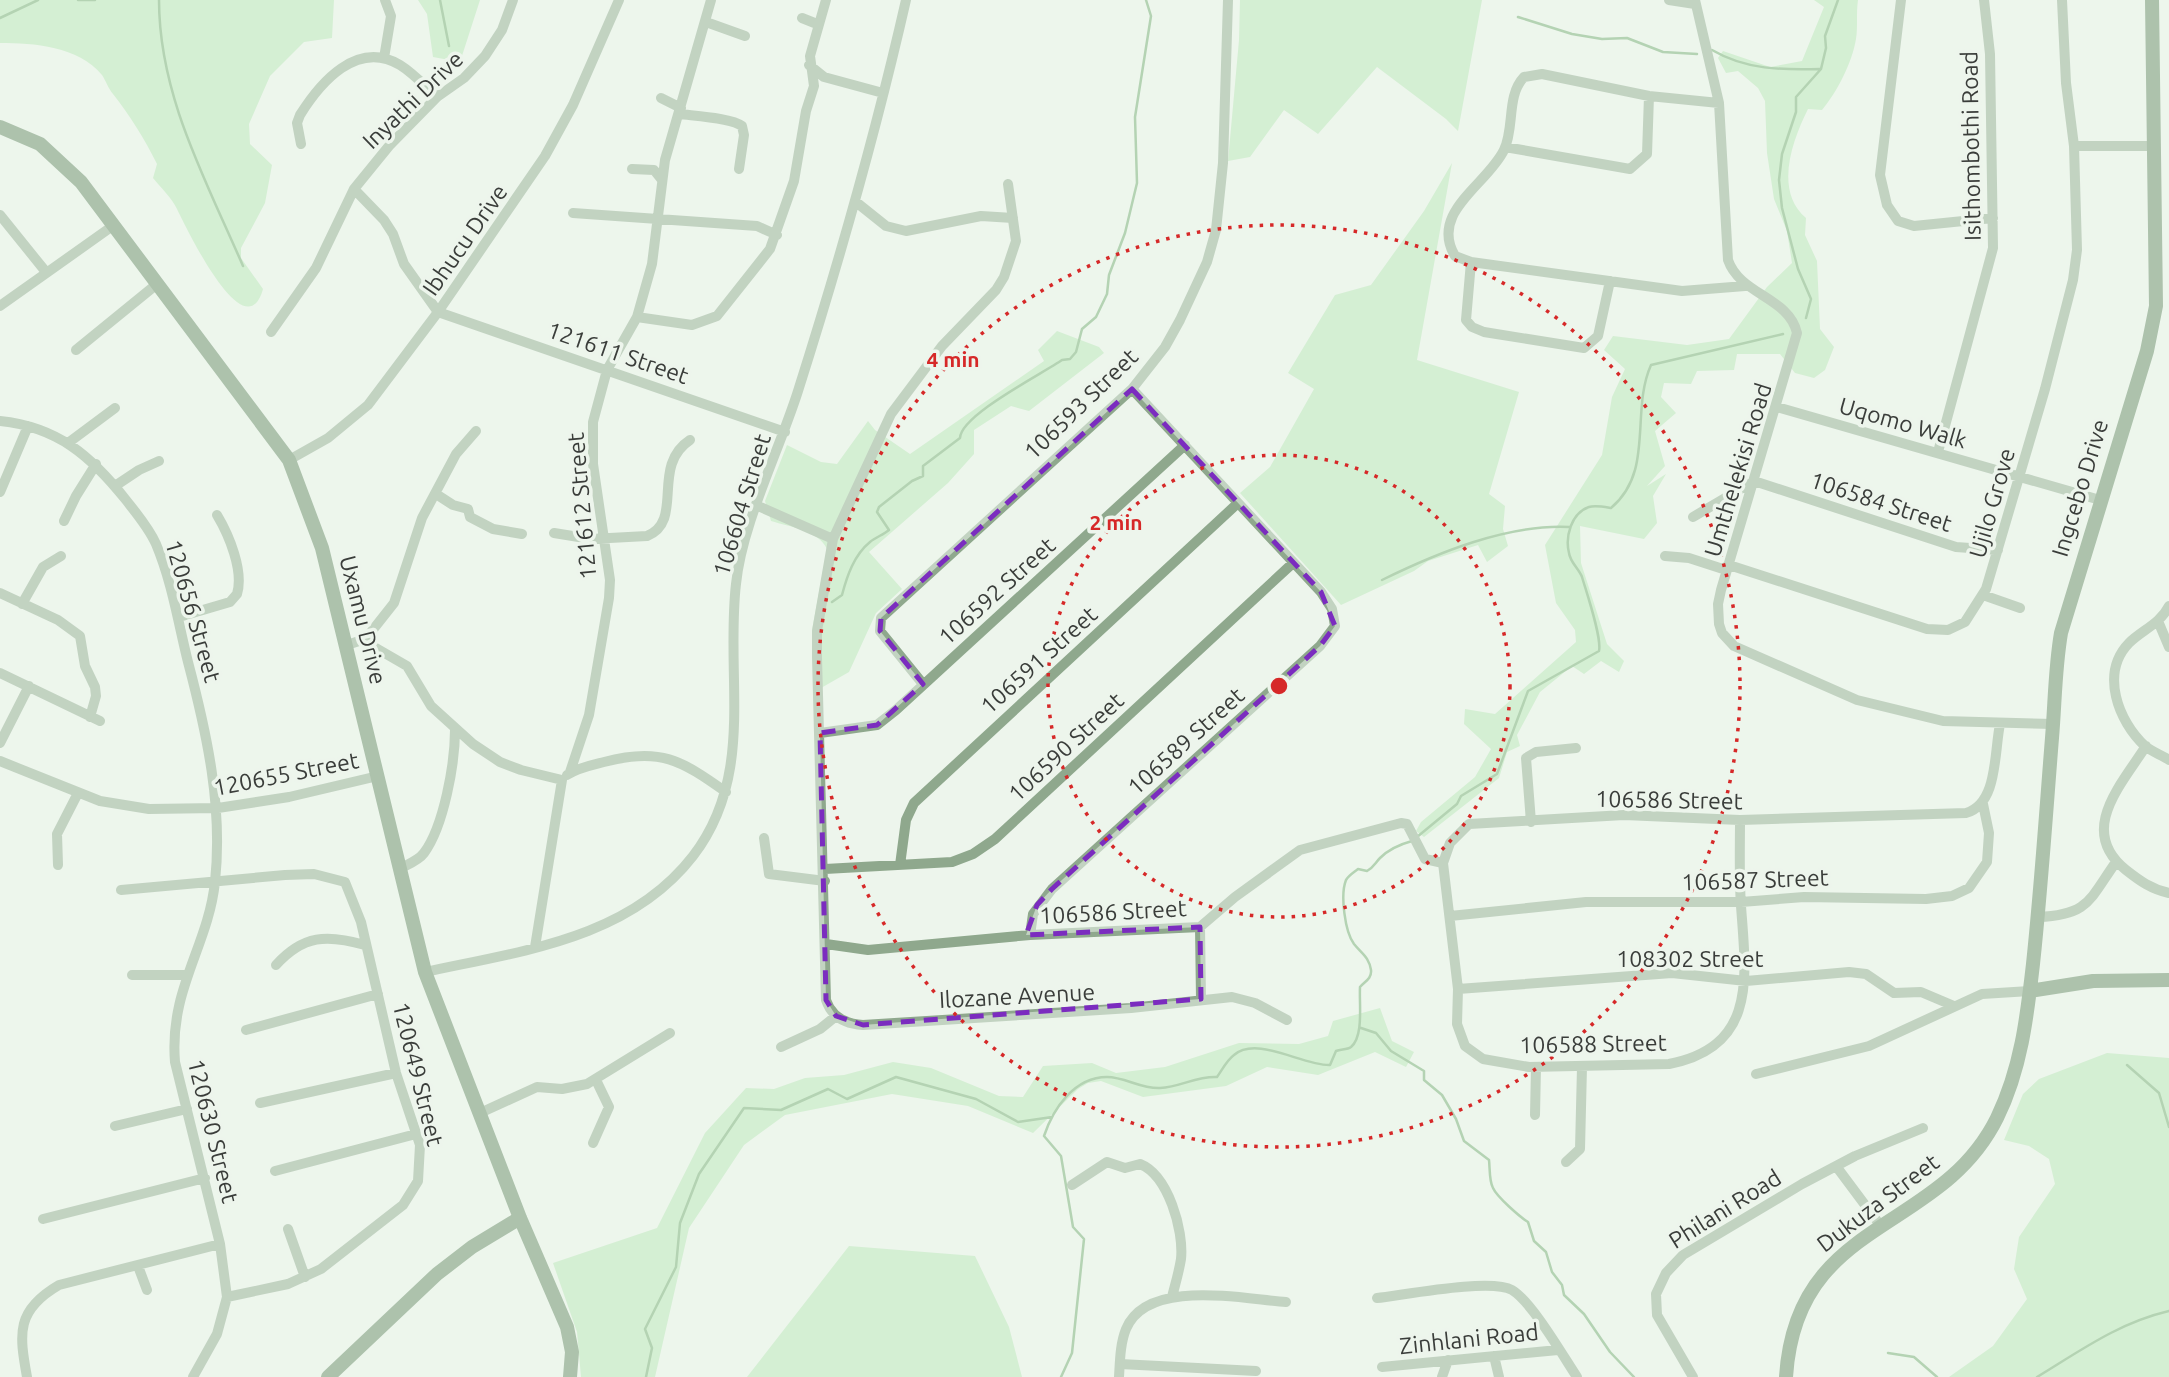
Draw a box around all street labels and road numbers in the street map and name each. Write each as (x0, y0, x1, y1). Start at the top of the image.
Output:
street label: Inyathi Drive (358, 46, 468, 153)
street label: Isithombothi Road (1956, 51, 1985, 241)
street label: Ibhucu Drive (417, 180, 512, 300)
street label: 121611 Street (544, 317, 692, 388)
street label: 106593 Street (1019, 343, 1142, 464)
street label: Umthelekisi Road (1699, 380, 1776, 560)
street label: Uqomo Walk (1837, 392, 1970, 453)
street label: Ingcebo Drive (2047, 416, 2112, 559)
street label: 106604 Street (708, 431, 775, 579)
street label: 121612 Street (563, 432, 600, 581)
street label: Ujilo Grove (1964, 445, 2019, 561)
street label: 106584 Street (1807, 467, 1955, 536)
street label: 106592 Street (934, 532, 1060, 649)
street label: 120656 Street (161, 537, 226, 685)
street label: Uxamu Drive (335, 553, 392, 687)
street label: 106591 Street (976, 601, 1102, 718)
street label: 106589 Street (1123, 682, 1249, 799)
street label: 106590 Street (1003, 687, 1128, 806)
street label: 120655 Street (211, 747, 361, 800)
street label: 106586 Street (1595, 786, 1743, 813)
street label: 106587 Street (1681, 864, 1829, 895)
street label: 106586 Street (1039, 895, 1187, 928)
street label: 108302 Street (1616, 946, 1764, 971)
street label: Ilozane Avenue (938, 979, 1096, 1012)
street label: 120649 Street (389, 999, 448, 1148)
street label: 106588 Street (1519, 1030, 1667, 1057)
street label: 120630 Street (184, 1056, 243, 1205)
street label: Dukuza Street (1812, 1149, 1943, 1256)
street label: Philani Road (1664, 1164, 1785, 1253)
street label: Zinhlani Road (1398, 1319, 1540, 1358)

